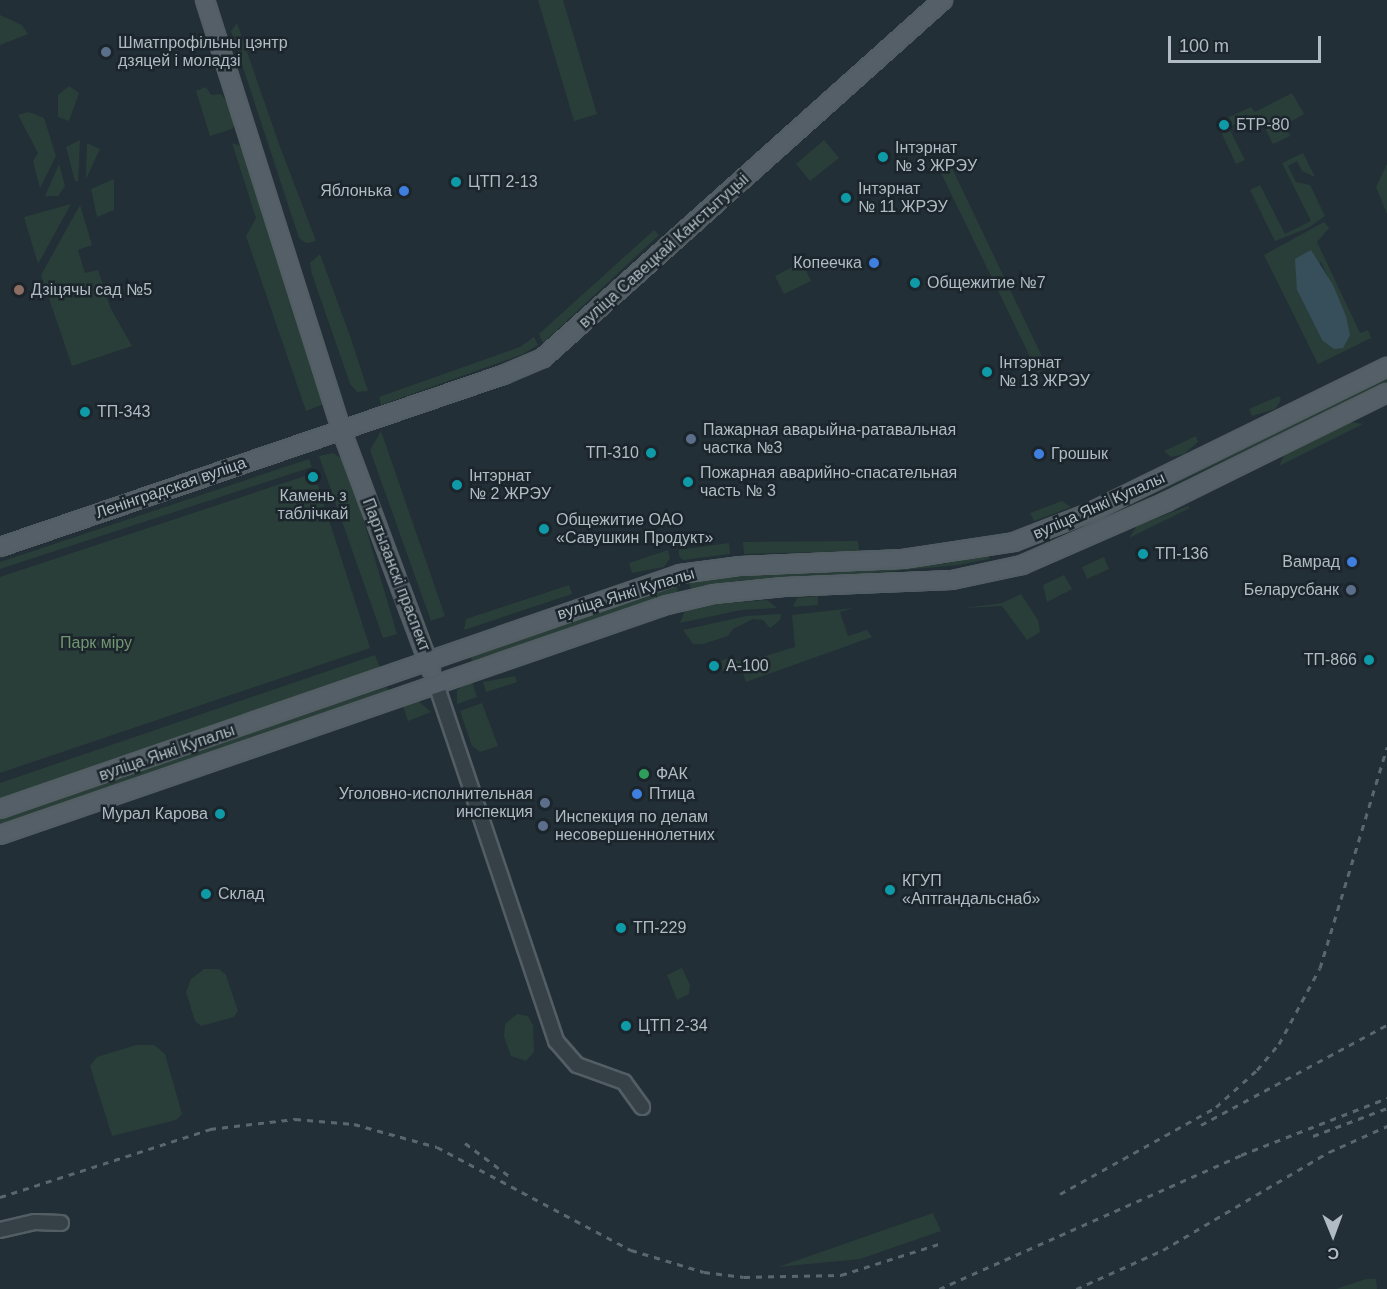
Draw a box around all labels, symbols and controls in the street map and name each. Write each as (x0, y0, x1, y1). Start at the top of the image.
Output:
scale bar (1171, 24, 1324, 62)
place label: Шматпрофільны цэнтр дзяцей і моладзі (118, 33, 288, 71)
text: 100 m (1179, 36, 1229, 56)
marker: Шматпрофільны цэнтр дзяцей і моладзі (99, 45, 113, 59)
place label: БТР-80 (1236, 115, 1289, 135)
marker: БТР-80 (1217, 118, 1231, 132)
place label: Інтэрнат № 3 ЖРЭУ (895, 138, 977, 176)
marker: Інтэрнат № 3 ЖРЭУ (876, 150, 890, 164)
street label: вуліца Савецкай Канстытуцыі (575, 170, 753, 332)
place label: ЦТП 2-13 (468, 172, 538, 192)
marker: ЦТП 2-13 (449, 175, 463, 189)
place label: Інтэрнат № 11 ЖРЭУ (858, 179, 948, 217)
place label: Яблонька (320, 181, 392, 201)
marker: Яблонька (397, 184, 411, 198)
marker: Інтэрнат № 11 ЖРЭУ (839, 191, 853, 205)
place label: Копеечка (793, 253, 862, 273)
marker: Копеечка (867, 256, 881, 270)
place label: Общежитие №7 (927, 273, 1046, 293)
marker: Общежитие №7 (908, 276, 922, 290)
place label: Дзіцячы сад №5 (31, 280, 152, 300)
marker: Дзіцячы сад №5 (12, 283, 26, 297)
place label: Інтэрнат № 13 ЖРЭУ (999, 353, 1090, 391)
marker: Інтэрнат № 13 ЖРЭУ (980, 365, 994, 379)
place label: ТП-343 (97, 402, 150, 422)
marker: ТП-343 (78, 405, 92, 419)
place label: Пажарная аварыйна-ратавальная частка №3 (703, 420, 956, 458)
marker: Пажарная аварыйна-ратавальная частка №3 (684, 432, 698, 446)
place label: ТП-310 (586, 443, 639, 463)
place label: Грошык (1051, 444, 1108, 464)
marker: ТП-310 (644, 446, 658, 460)
marker: Грошык (1032, 447, 1046, 461)
street label: Ленінградская вуліца (93, 453, 249, 523)
place label: Пожарная аварийно-спасательная часть № 3 (700, 463, 957, 501)
place label: Інтэрнат № 2 ЖРЭУ (469, 466, 551, 504)
street label: вуліца Янкі Купалы (1030, 468, 1168, 544)
marker: Камень з таблічкай (306, 470, 320, 484)
marker: Пожарная аварийно-спасательная часть № 3 (681, 475, 695, 489)
marker: Інтэрнат № 2 ЖРЭУ (450, 478, 464, 492)
place label: Камень з таблічкай (278, 486, 348, 524)
street label: Партызанскі праспект (358, 496, 434, 654)
place label: Общежитие ОАО «Савушкин Продукт» (556, 510, 713, 548)
marker: Общежитие ОАО «Савушкин Продукт» (537, 522, 551, 536)
place label: ТП-136 (1155, 544, 1208, 564)
marker: ТП-136 (1136, 547, 1150, 561)
place label: Вамрад (1282, 552, 1340, 572)
marker: Вамрад (1345, 555, 1359, 569)
street label: вуліца Янкі Купалы (555, 564, 697, 624)
place label: Беларусбанк (1244, 580, 1339, 600)
marker: Беларусбанк (1344, 583, 1358, 597)
park label: Парк міру (60, 633, 132, 653)
place label: ТП-866 (1304, 650, 1357, 670)
marker: ТП-866 (1362, 653, 1376, 667)
place label: А-100 (726, 656, 769, 676)
marker: А-100 (707, 659, 721, 673)
street label: вуліца Янкі Купалы (97, 721, 237, 785)
place label: ФАК (656, 764, 688, 784)
marker: ФАК (637, 767, 651, 781)
place label: Уголовно-исполнительная инспекция (339, 784, 533, 822)
place label: Птица (649, 784, 695, 804)
marker: Птица (630, 787, 644, 801)
marker: Уголовно-исполнительная инспекция (538, 796, 552, 810)
place label: Мурал Карова (102, 804, 208, 824)
marker: Мурал Карова (213, 807, 227, 821)
place label: Инспекция по делам несовершеннолетних (555, 807, 715, 845)
marker: Инспекция по делам несовершеннолетних (536, 819, 550, 833)
place label: КГУП «Аптгандальснаб» (902, 871, 1040, 909)
marker: КГУП «Аптгандальснаб» (883, 883, 897, 897)
place label: Склад (218, 884, 264, 904)
marker: Склад (199, 887, 213, 901)
place label: ТП-229 (633, 918, 686, 938)
marker: ТП-229 (614, 921, 628, 935)
place label: ЦТП 2-34 (638, 1016, 708, 1036)
marker: ЦТП 2-34 (619, 1019, 633, 1033)
north arrow (1303, 1205, 1363, 1265)
text: С (1327, 1245, 1339, 1262)

